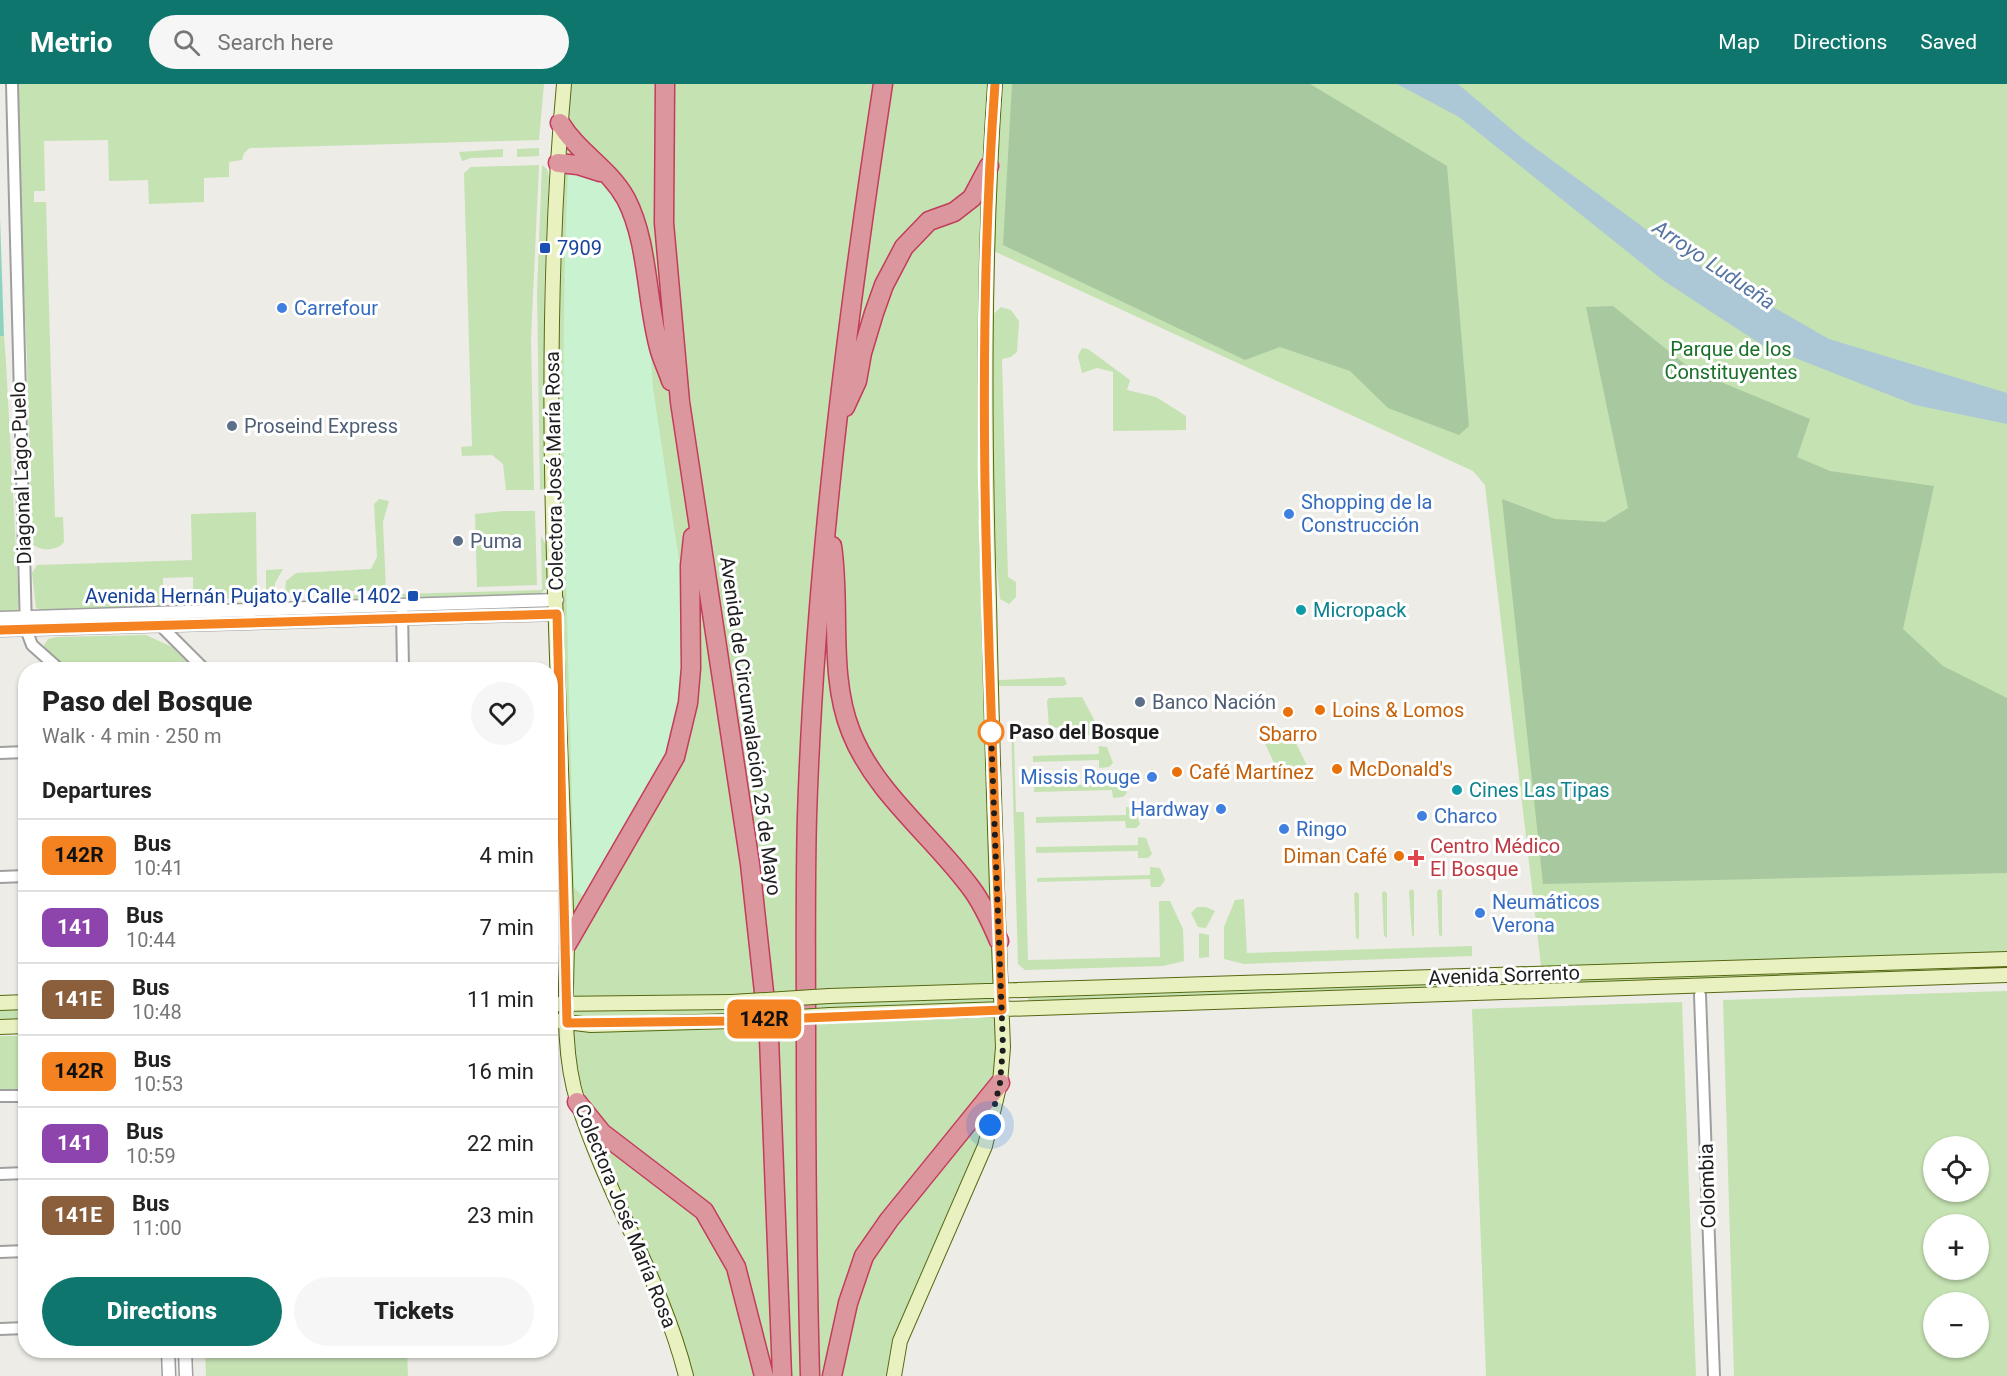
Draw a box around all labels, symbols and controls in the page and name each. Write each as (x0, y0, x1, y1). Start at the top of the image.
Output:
search box (149, 15, 569, 69)
text: Metrio (30, 26, 113, 59)
icon: search (170, 26, 203, 59)
text: Search here (218, 30, 333, 55)
text: Map (1718, 30, 1760, 54)
text: Directions (1793, 30, 1887, 54)
text: Saved (1920, 30, 1977, 54)
water label: Arroyo Ludueña (1648, 215, 1780, 315)
place label: 7909 (557, 236, 602, 260)
marker: 7909 (538, 241, 552, 255)
place label: Carrefour (294, 296, 378, 320)
marker: Carrefour (275, 301, 289, 315)
park label: Parque de los Constituyentes (1664, 337, 1798, 384)
street label: Colectora José María Rosa (540, 351, 568, 591)
street label: Diagonal Lago Puelo (6, 381, 36, 565)
place label: Proseind Express (244, 414, 398, 438)
marker: Proseind Express (225, 419, 239, 433)
place label: Shopping de la Construcción (1301, 490, 1432, 537)
marker: Shopping de la Construcción (1282, 507, 1296, 521)
place label: Puma (470, 529, 522, 553)
marker: Puma (451, 534, 465, 548)
street label: Avenida de Circunvalación 25 de Mayo (715, 555, 787, 897)
place label: Avenida Hernán Pujato y Calle 1402 (85, 584, 401, 608)
marker: Avenida Hernán Pujato y Calle 1402 (406, 589, 420, 603)
place label: Micropack (1313, 598, 1407, 622)
marker: Micropack (1294, 603, 1308, 617)
button: heart (471, 682, 534, 745)
text: Paso del Bosque (42, 685, 252, 718)
place label: Banco Nación (1152, 690, 1276, 714)
marker: Banco Nación (1133, 695, 1147, 709)
place label: Loins & Lomos (1332, 698, 1464, 722)
marker: Loins & Lomos (1313, 703, 1327, 717)
marker: Sbarro (1281, 705, 1295, 719)
marker: Paso del Bosque (978, 719, 1004, 745)
place label: Paso del Bosque (1009, 720, 1159, 744)
place label: Sbarro (1259, 722, 1317, 746)
text: Walk · 4 min · 250 m (42, 724, 221, 748)
place label: McDonald's (1349, 757, 1453, 781)
place label: Café Martínez (1189, 760, 1314, 784)
marker: McDonald's (1330, 762, 1344, 776)
place label: Missis Rouge (1020, 765, 1140, 789)
marker: Café Martínez (1170, 765, 1184, 779)
marker: Missis Rouge (1145, 770, 1159, 784)
text: Departures (42, 778, 152, 803)
place label: Cines Las Tipas (1469, 778, 1610, 802)
marker: Cines Las Tipas (1450, 783, 1464, 797)
place label: Hardway (1131, 797, 1210, 821)
marker: Hardway (1214, 802, 1228, 816)
place label: Charco (1434, 804, 1497, 828)
marker: Charco (1415, 809, 1429, 823)
place label: Ringo (1296, 817, 1347, 841)
marker: Ringo (1277, 822, 1291, 836)
text: Bus (134, 831, 171, 856)
place label: Centro Médico El Bosque (1430, 834, 1560, 881)
text: 142R (54, 843, 104, 867)
text: 4 min (479, 843, 534, 868)
place label: Diman Café (1283, 844, 1387, 868)
marker: Diman Café (1392, 849, 1406, 863)
marker: Centro Médico El Bosque (1407, 849, 1425, 867)
text: 10:41 (134, 856, 183, 880)
place label: Neumáticos Verona (1492, 890, 1600, 937)
text: Bus (126, 903, 164, 928)
marker: Neumáticos Verona (1473, 906, 1487, 920)
text: 141 (57, 915, 93, 939)
text: 7 min (479, 915, 534, 940)
text: 10:44 (126, 928, 176, 952)
street label: Avenida Sorrento (1428, 960, 1580, 990)
text: Bus (132, 975, 170, 1000)
text: 141E (54, 987, 102, 1011)
text: 11 min (467, 987, 534, 1012)
text: 10:48 (132, 1000, 182, 1024)
line badge: 142R (722, 1000, 806, 1038)
text: 142R (739, 1007, 789, 1031)
text: Bus (134, 1047, 171, 1072)
text: 142R (54, 1059, 104, 1083)
text: 16 min (467, 1059, 534, 1084)
text: 10:53 (134, 1072, 183, 1096)
street label: Colectora José María Rosa (570, 1100, 682, 1332)
your location (975, 1110, 1005, 1140)
text: Bus (126, 1119, 164, 1144)
text: 141 (57, 1131, 93, 1155)
text: 22 min (467, 1131, 534, 1156)
map controls (1923, 1136, 1989, 1358)
button: locate (1923, 1136, 1989, 1202)
street label: Colombia (1694, 1143, 1720, 1229)
text: 10:59 (126, 1144, 176, 1168)
text: Bus (132, 1191, 170, 1216)
text: 141E (54, 1203, 102, 1227)
text: 23 min (467, 1203, 534, 1228)
button: + (1923, 1214, 1989, 1280)
text: 11:00 (132, 1216, 182, 1240)
button: Directions (42, 1277, 282, 1346)
button: Tickets (294, 1277, 534, 1346)
button: − (1923, 1292, 1989, 1358)

